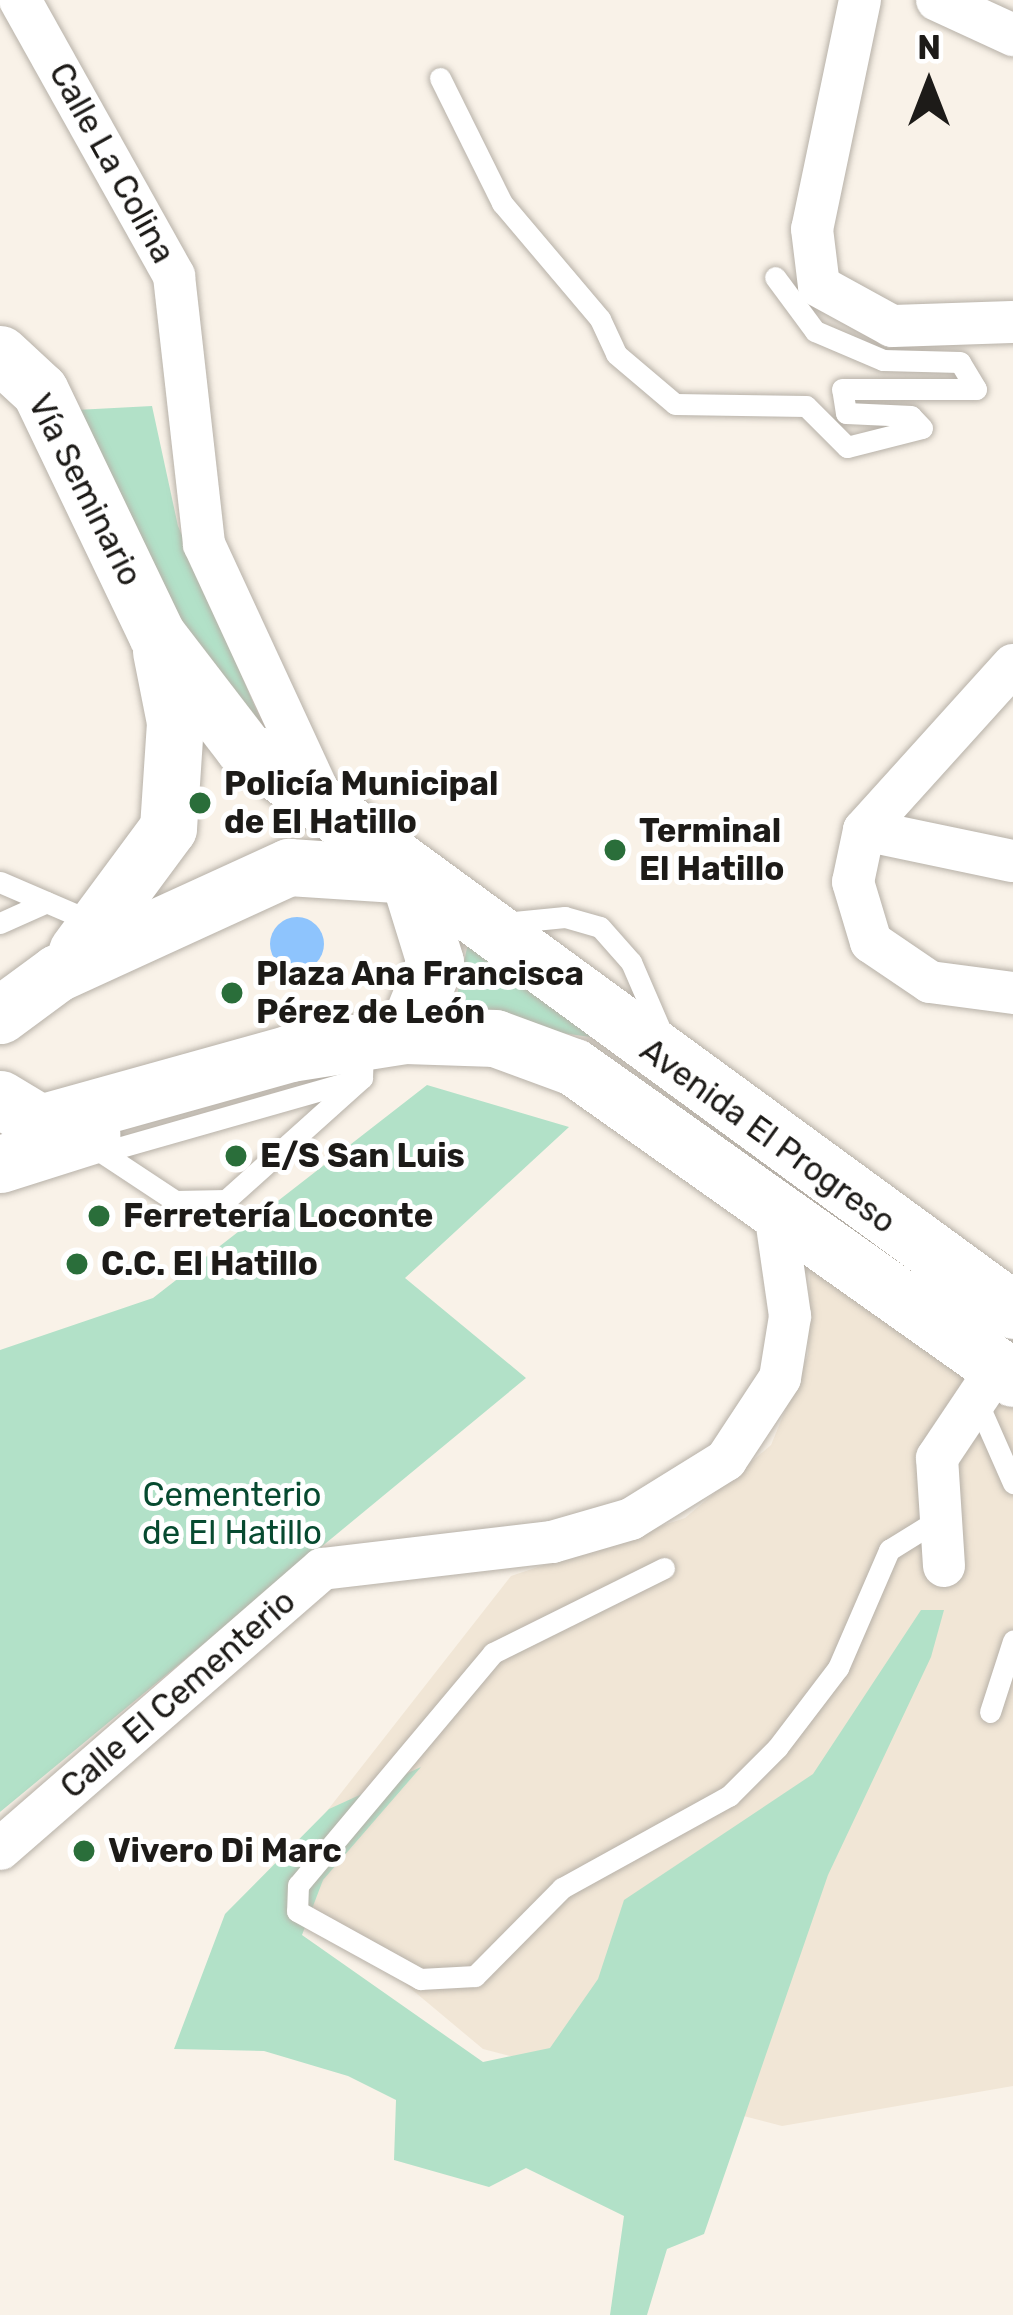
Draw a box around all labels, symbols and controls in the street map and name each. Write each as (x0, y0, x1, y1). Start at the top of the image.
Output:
north arrow (869, 24, 989, 144)
text: N (917, 28, 941, 67)
street label: Calle La Colina (41, 56, 183, 270)
street label: Vía Seminario (20, 388, 150, 592)
place label: Policía Municipal de El Hatillo (224, 764, 498, 842)
marker: Policía Municipal de El Hatillo (187, 790, 213, 816)
place label: Terminal El Hatillo (639, 811, 784, 889)
marker: Terminal El Hatillo (602, 837, 628, 863)
place label: Plaza Ana Francisca Pérez de León (256, 954, 585, 1032)
marker: Plaza Ana Francisca Pérez de León (219, 980, 245, 1006)
street label: Avenida El Progreso (633, 1030, 903, 1242)
place label: E/S San Luis (260, 1136, 465, 1176)
marker: E/S San Luis (223, 1143, 249, 1169)
place label: Ferretería Loconte (123, 1196, 433, 1236)
marker: Ferretería Loconte (86, 1203, 112, 1229)
place label: C.C. El Hatillo (101, 1244, 318, 1284)
marker: C.C. El Hatillo (64, 1251, 90, 1277)
park label: Cementerio de El Hatillo (142, 1475, 322, 1553)
street label: Calle El Cementerio (53, 1581, 303, 1807)
place label: Vivero Di Marc (108, 1831, 342, 1871)
marker: Vivero Di Marc (71, 1838, 97, 1864)

